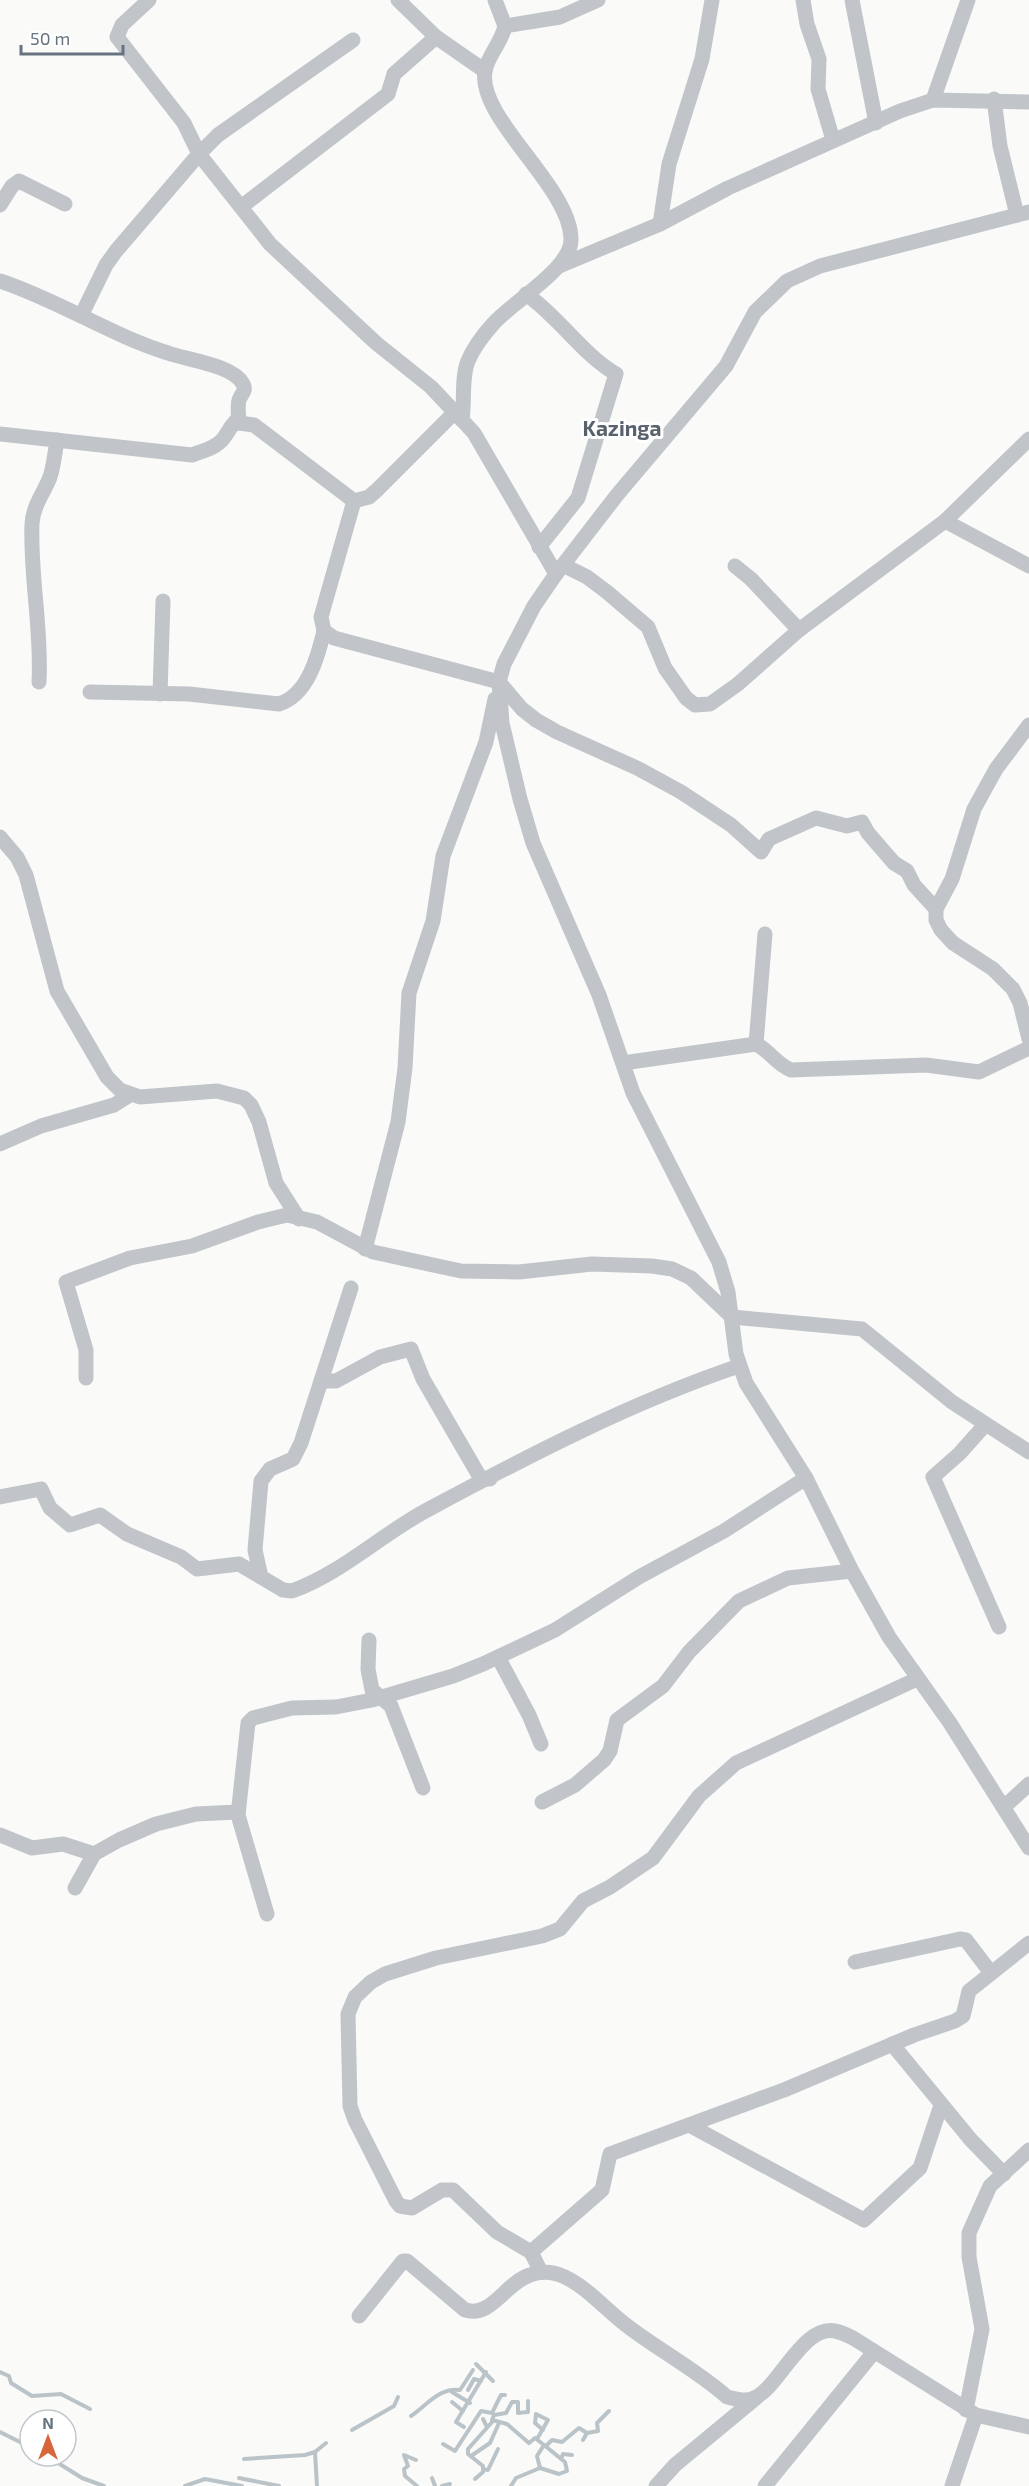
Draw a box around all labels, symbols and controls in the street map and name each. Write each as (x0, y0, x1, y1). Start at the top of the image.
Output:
scale bar (21, 18, 123, 56)
text: 50 m (30, 27, 70, 49)
district label: Kazinga (583, 415, 661, 440)
north arrow (18, 2408, 78, 2468)
text: N (42, 2413, 54, 2432)

